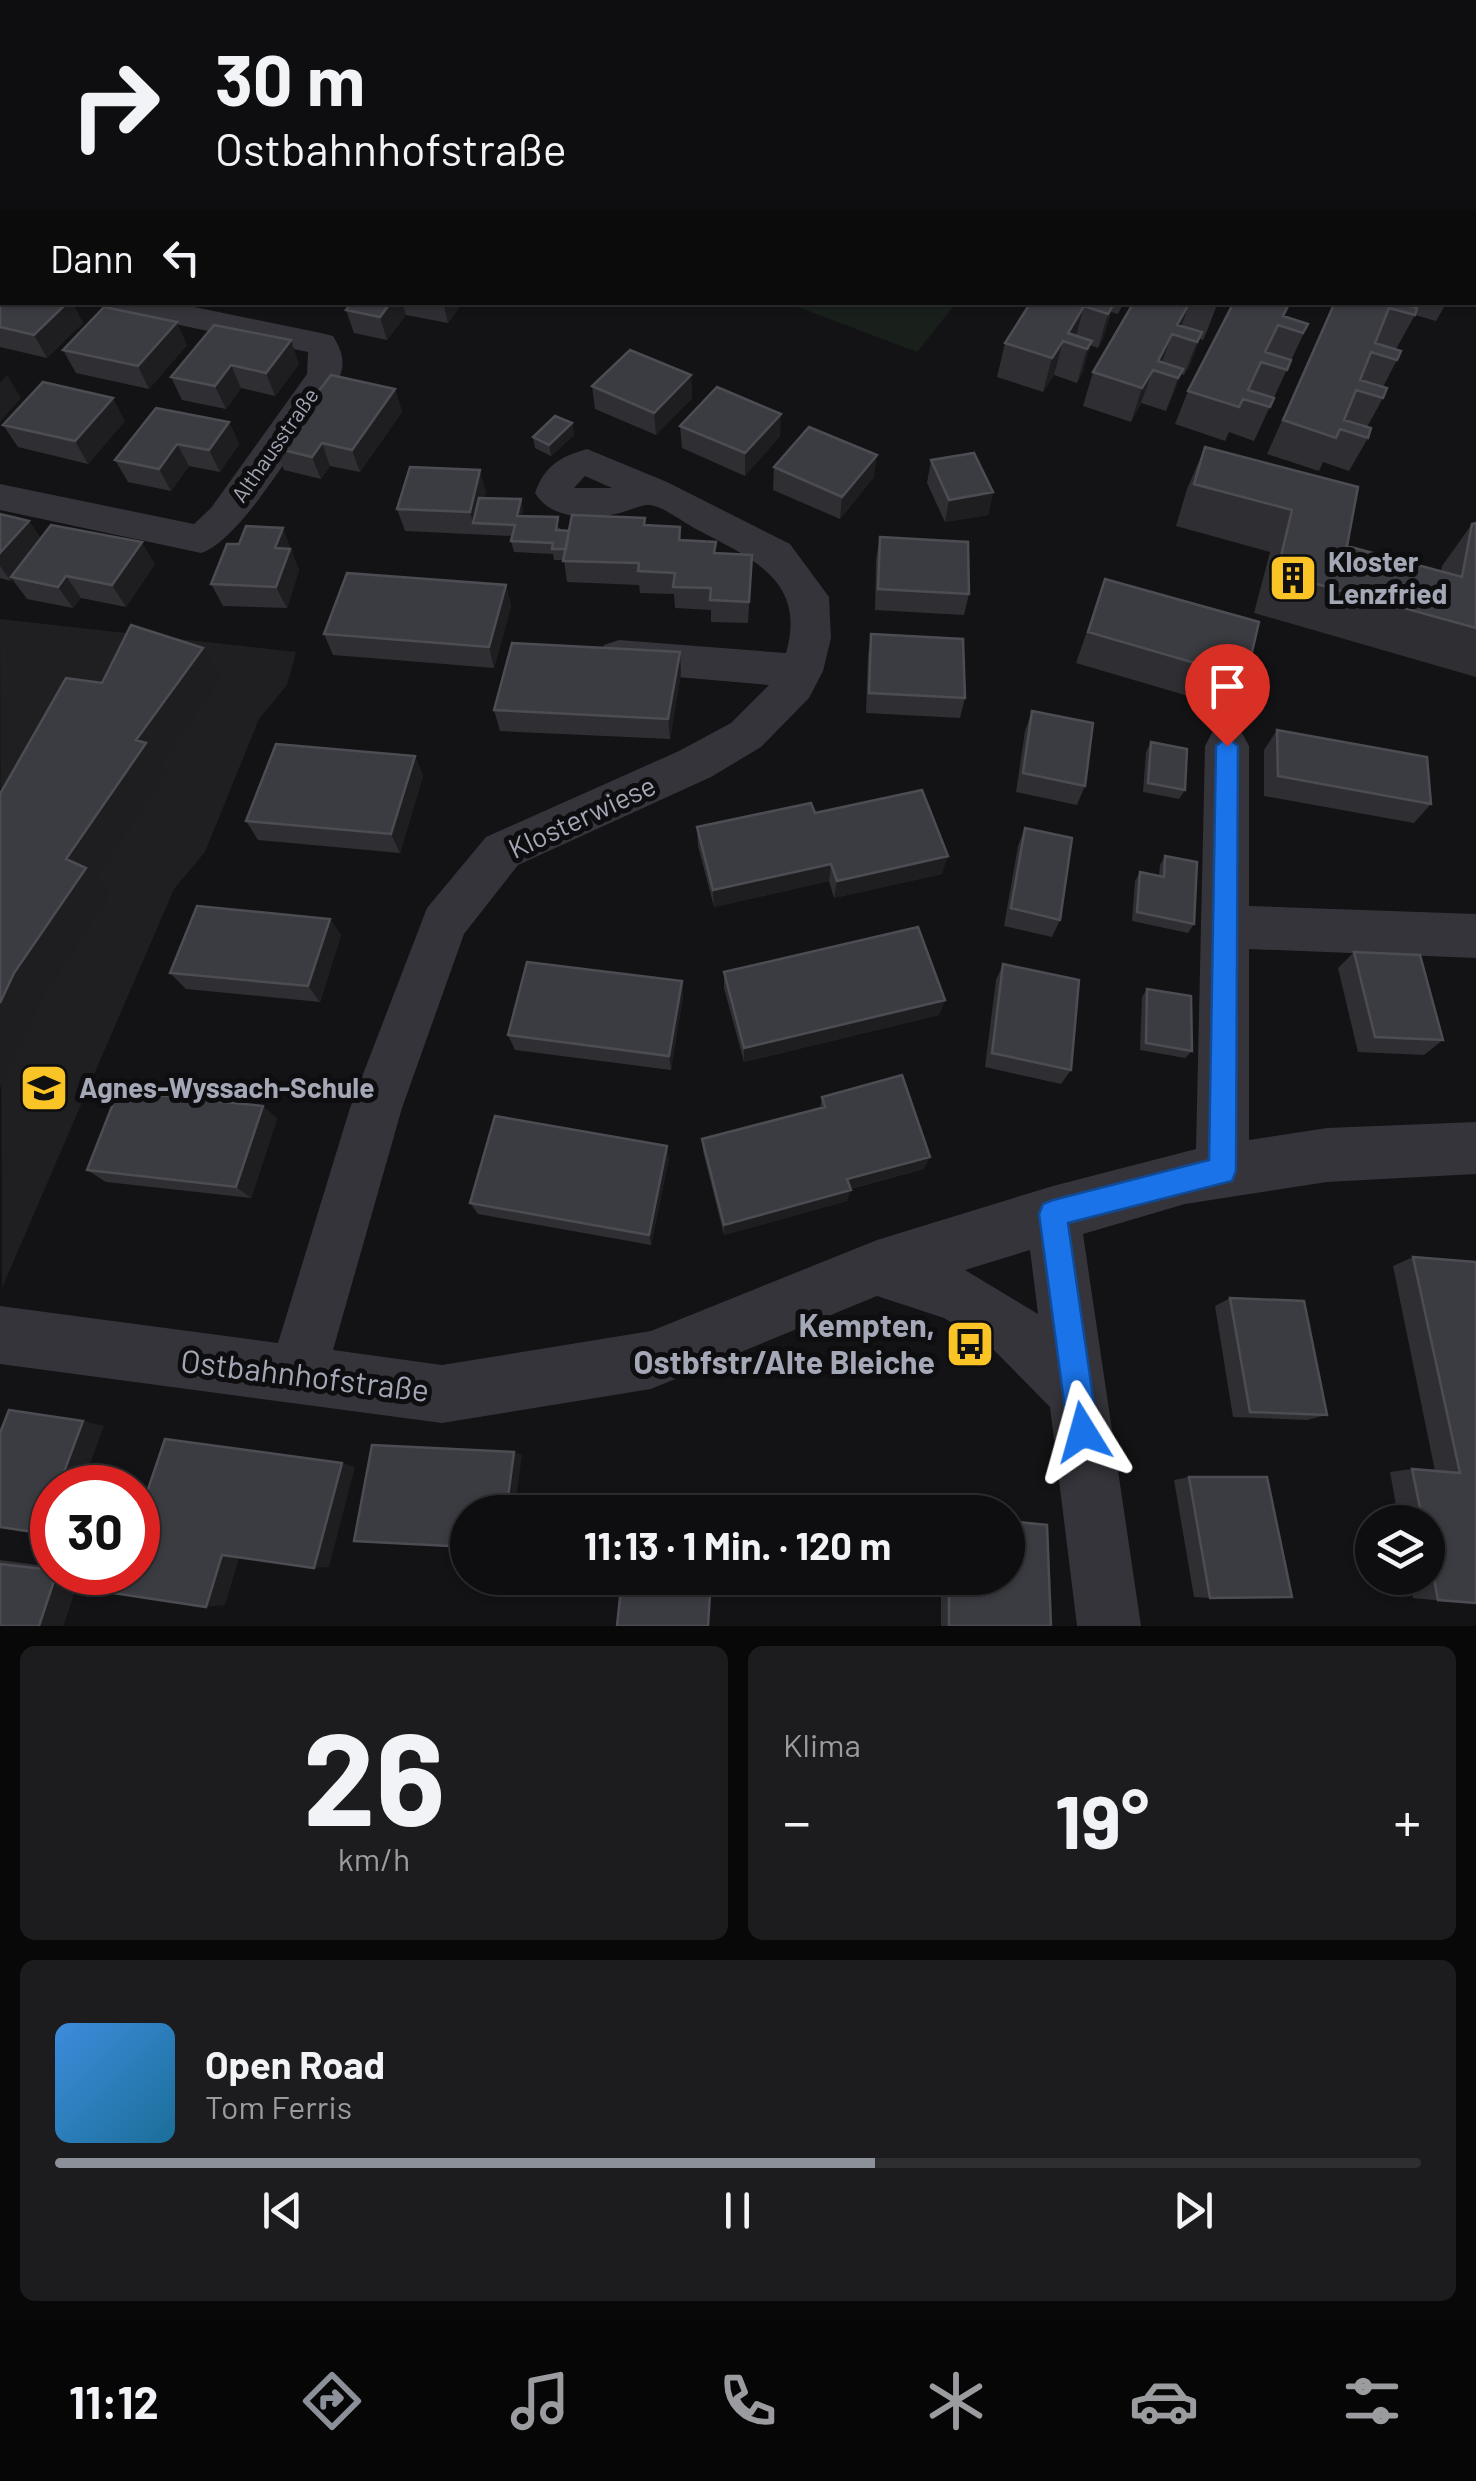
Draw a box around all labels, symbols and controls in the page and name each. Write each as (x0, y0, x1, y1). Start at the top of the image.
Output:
text: 30 m (215, 36, 365, 120)
icon: right (50, 40, 180, 170)
text: Ostbahnhofstraße (215, 121, 567, 175)
icon: left (154, 230, 209, 285)
text: Dann (50, 235, 134, 281)
street label: Althausstraße (225, 382, 323, 506)
place label: Kloster Lenzfried (1328, 544, 1447, 610)
building icon: Kloster Lenzfried (1267, 552, 1319, 604)
pin (1185, 644, 1270, 747)
icon: arrive (1200, 659, 1255, 714)
street label: Klosterwiese (503, 767, 661, 865)
school or university icon: Agnes-Wyssach-Schule (18, 1062, 70, 1114)
place label: Agnes-Wyssach-Schule (79, 1070, 375, 1104)
place label: Kempten, Ostbfstr/Alte Bleiche (634, 1305, 935, 1380)
bus stop icon: Kempten, Ostbfstr/Alte Bleiche (944, 1318, 996, 1370)
street label: Ostbahnhofstraße (179, 1340, 432, 1408)
position arrow (1031, 1380, 1135, 1484)
speed limit sign: 30 (30, 1465, 160, 1595)
map controls (1355, 1505, 1445, 1595)
button: layers (1355, 1505, 1445, 1595)
text: 11:13 · 1 Min. · 120 m (584, 1522, 891, 1568)
text: 26 (303, 1696, 445, 1852)
text: Klima (783, 1725, 861, 1763)
text: 19° (1055, 1774, 1149, 1864)
text: − (783, 1787, 811, 1853)
text: + (1393, 1787, 1421, 1853)
text: km/h (338, 1839, 410, 1877)
text: Open Road (205, 2041, 385, 2087)
text: Tom Ferris (205, 2087, 352, 2125)
icon: previous (255, 2183, 310, 2238)
icon: pause (710, 2183, 765, 2238)
icon: next (1166, 2183, 1221, 2238)
icon: directions (297, 2366, 367, 2436)
icon: music (505, 2366, 575, 2436)
icon: phone (713, 2366, 783, 2436)
icon: climate (921, 2366, 991, 2436)
icon: car (1129, 2366, 1199, 2436)
icon: filters (1337, 2366, 1407, 2436)
text: 11:12 (69, 2374, 159, 2428)

